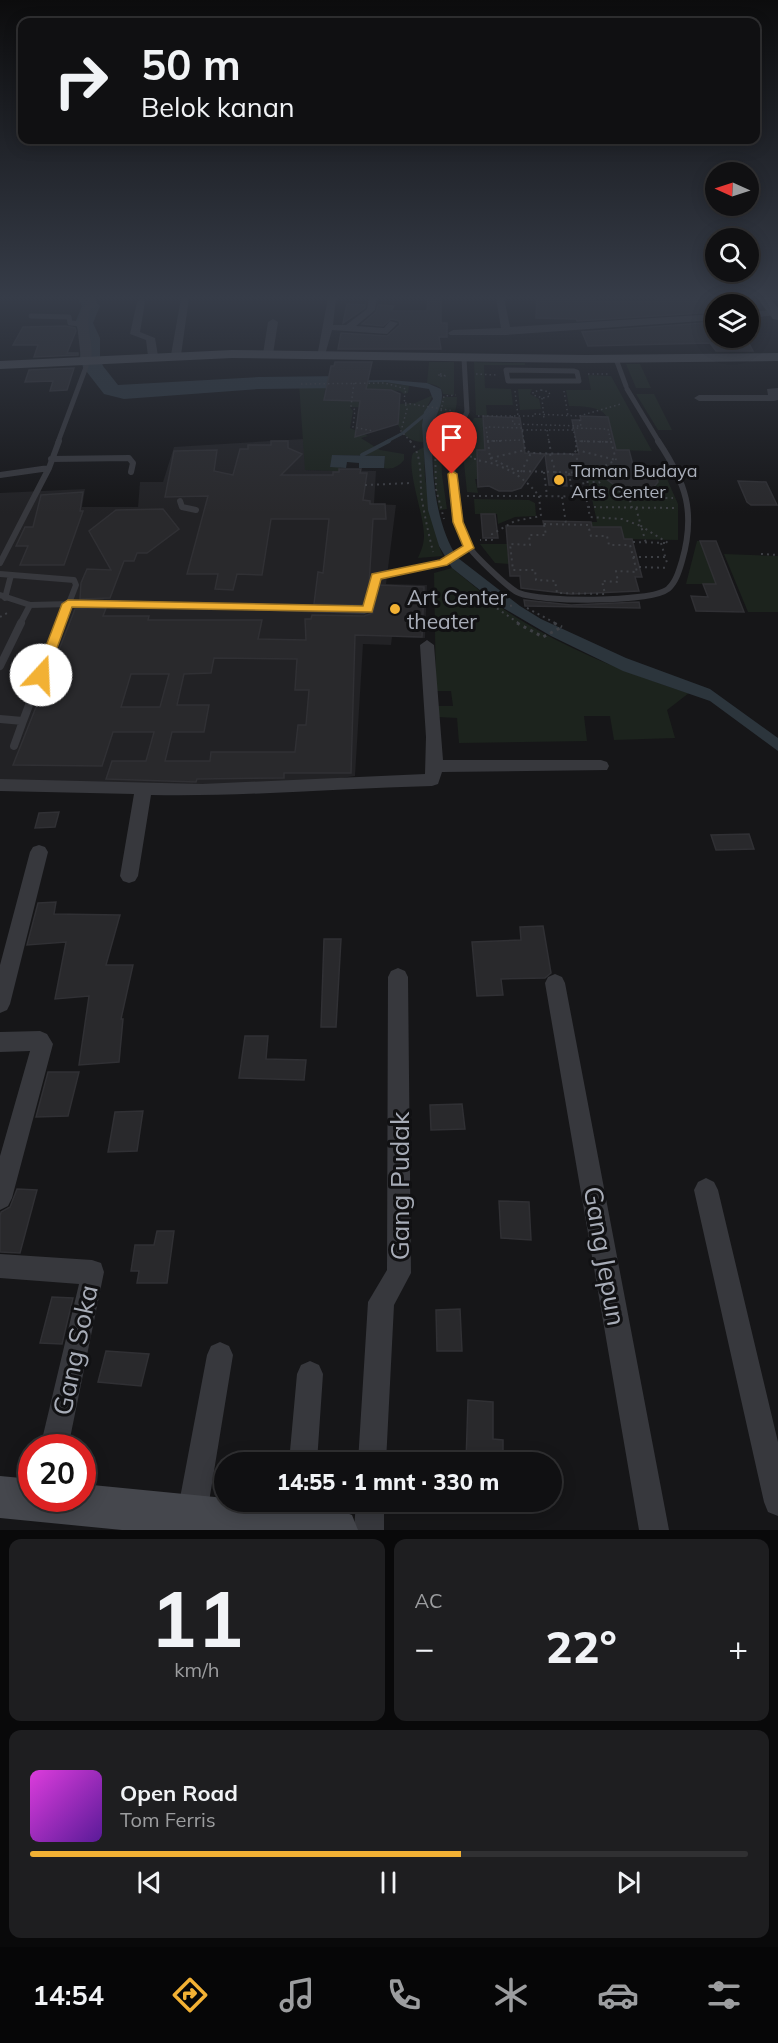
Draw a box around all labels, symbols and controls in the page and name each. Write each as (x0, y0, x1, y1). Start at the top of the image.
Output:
text: 50 m (141, 38, 241, 91)
icon: right (42, 42, 120, 120)
text: Belok kanan (141, 90, 295, 124)
north arrow (705, 162, 759, 216)
map controls (705, 162, 759, 348)
button: search (705, 228, 759, 282)
button: layers (705, 294, 759, 348)
pin (426, 412, 477, 474)
icon: arrive (435, 421, 468, 454)
place label: Taman Budaya Arts Center (571, 459, 697, 503)
marker: Taman Budaya Arts Center (552, 473, 566, 487)
place label: Art Center theater (407, 584, 507, 634)
marker: Art Center theater (388, 602, 402, 616)
position arrow (9, 643, 73, 707)
street label: Gang Pudak (383, 1111, 416, 1260)
street label: Gang Jepun (577, 1184, 633, 1328)
street label: Gang Soka (45, 1282, 105, 1418)
speed limit sign: 20 (18, 1434, 96, 1512)
text: 14:55 · 1 mnt · 330 m (277, 1468, 499, 1496)
text: 11 (150, 1569, 244, 1667)
text: AC (415, 1588, 443, 1613)
text: 22° (546, 1618, 617, 1674)
text: − (415, 1627, 434, 1668)
text: + (728, 1627, 748, 1668)
text: km/h (174, 1657, 219, 1682)
text: Open Road (120, 1779, 238, 1807)
text: Tom Ferris (120, 1807, 216, 1832)
icon: previous (133, 1866, 166, 1899)
icon: pause (372, 1866, 405, 1899)
icon: next (612, 1866, 645, 1899)
icon: directions (169, 1974, 211, 2016)
icon: music (276, 1974, 318, 2016)
icon: phone (383, 1974, 425, 2016)
icon: climate (490, 1974, 532, 2016)
icon: car (597, 1974, 639, 2016)
icon: filters (703, 1974, 745, 2016)
text: 14:54 (32, 1978, 104, 2012)

